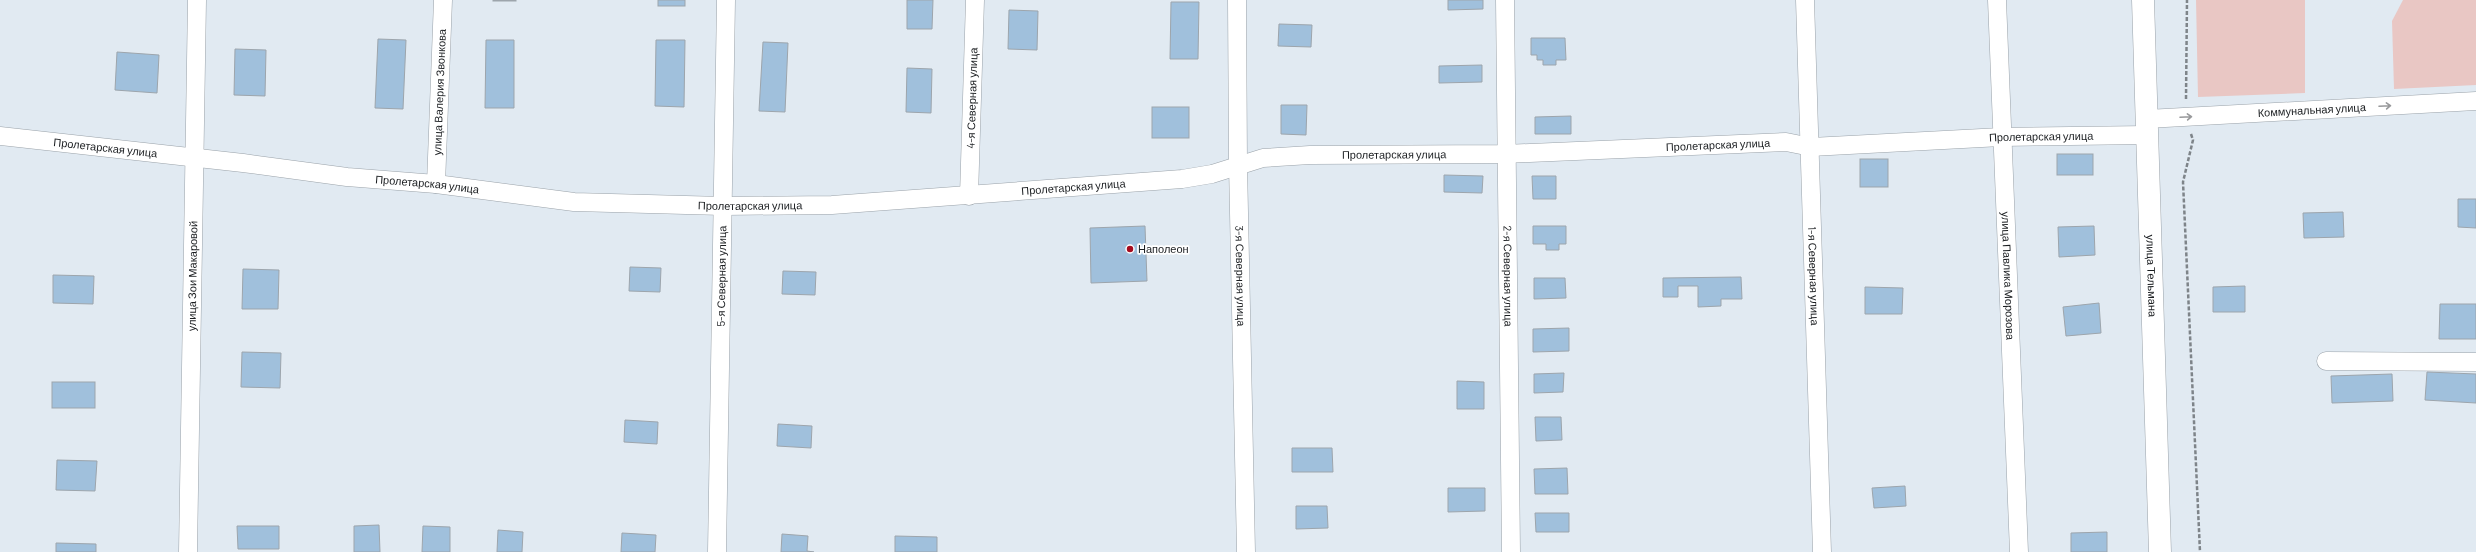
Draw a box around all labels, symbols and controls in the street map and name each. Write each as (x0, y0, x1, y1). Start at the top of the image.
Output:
street label: улица Валерия Звонкова (430, 28, 448, 155)
street label: 4-я Северная улица (963, 46, 980, 149)
street label: Коммунальная улица (2257, 100, 2367, 119)
one-way arrow (2378, 103, 2391, 110)
one-way arrow (2179, 113, 2192, 121)
street label: Пролетарская улица (1989, 129, 2094, 144)
street label: Пролетарская улица (53, 135, 159, 160)
street label: Пролетарская улица (1665, 136, 1771, 153)
street label: Пролетарская улица (1342, 147, 1447, 161)
street label: Пролетарская улица (375, 172, 481, 196)
street label: Пролетарская улица (1021, 176, 1127, 197)
street label: Пролетарская улица (698, 198, 803, 212)
street label: улица Павлика Морозова (1999, 211, 2018, 341)
street label: улица Зои Макаровой (185, 221, 199, 331)
street label: 5-я Северная улица (714, 225, 728, 327)
street label: 3-я Северная улица (1233, 225, 1248, 327)
street label: 2-я Северная улица (1501, 225, 1516, 327)
street label: 1-я Северная улица (1806, 226, 1822, 326)
street label: улица Тельмана (2144, 234, 2160, 318)
place label: Наполеон (1138, 242, 1189, 255)
marker: Наполеон (1125, 244, 1135, 254)

